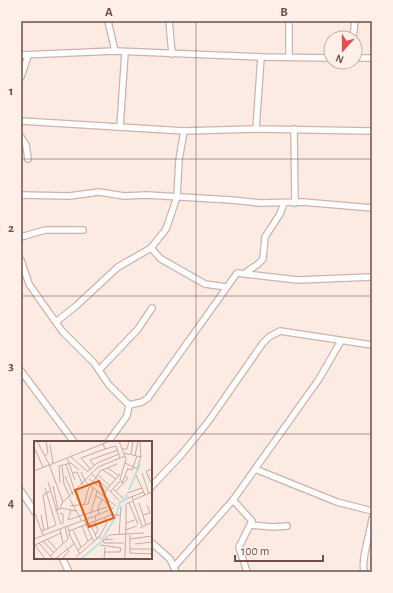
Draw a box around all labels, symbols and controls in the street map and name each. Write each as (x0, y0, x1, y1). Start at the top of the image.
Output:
text: A (105, 6, 113, 19)
text: B (280, 6, 288, 19)
north arrow (323, 30, 363, 70)
text: N (334, 52, 345, 65)
text: 1 (9, 85, 13, 98)
text: 2 (8, 222, 14, 235)
text: 3 (8, 360, 14, 373)
inset map (34, 441, 152, 559)
text: 4 (8, 497, 15, 510)
scale bar (235, 537, 323, 563)
text: 100 m (241, 545, 269, 557)

